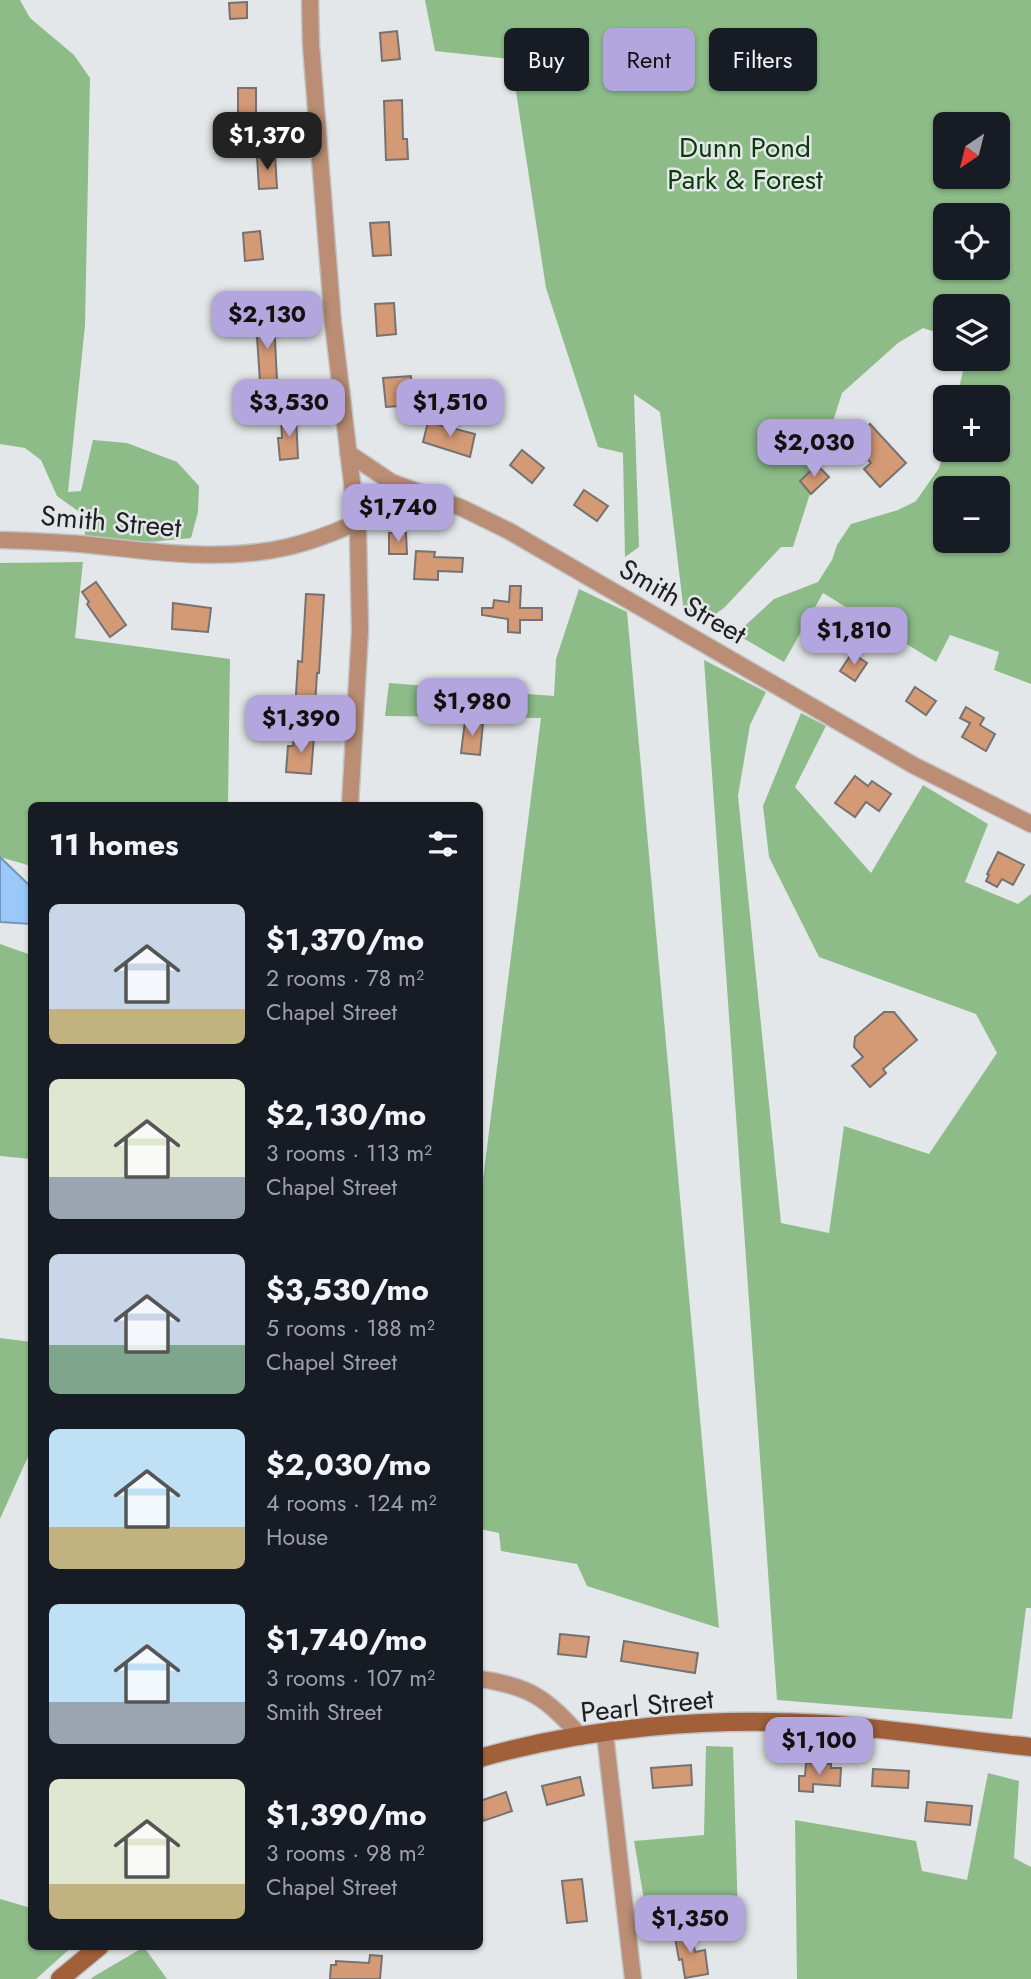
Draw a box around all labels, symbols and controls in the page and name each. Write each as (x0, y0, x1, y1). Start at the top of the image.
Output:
chip: Buy (504, 28, 589, 91)
chip: Rent (603, 28, 695, 91)
chip: Filters (709, 28, 817, 91)
north arrow (933, 112, 1010, 189)
map controls (933, 112, 1010, 553)
pin: $1,370 (210, 113, 324, 172)
text: $1,370 (229, 118, 305, 152)
park label: Dunn Pond Park & Forest (667, 127, 823, 200)
button: locate (933, 203, 1010, 280)
pin: $2,130 (210, 292, 324, 351)
button: layers (933, 294, 1010, 371)
text: $2,130 (228, 297, 306, 331)
pin: $3,530 (232, 380, 346, 439)
pin: $1,510 (393, 380, 507, 439)
text: $3,530 (249, 385, 329, 419)
text: $1,510 (412, 385, 488, 419)
button: + (933, 385, 1010, 462)
pin: $2,030 (757, 420, 871, 479)
text: $2,030 (773, 425, 855, 459)
button: − (933, 476, 1010, 553)
pin: $1,740 (341, 484, 455, 544)
text: $1,740 (359, 490, 437, 524)
street label: Smith Street (39, 495, 183, 548)
street label: Smith Street (611, 548, 754, 655)
pin: $1,810 (797, 608, 911, 667)
text: $1,810 (817, 613, 891, 647)
pin: $1,980 (415, 678, 529, 738)
text: $1,980 (433, 684, 511, 718)
pin: $1,390 (244, 696, 358, 755)
text: $1,390 (262, 701, 340, 735)
text: 11 homes (49, 823, 179, 866)
icon: filters (424, 825, 462, 863)
text: $1,370/mo (266, 918, 424, 961)
icon: home (105, 932, 189, 1016)
text: 2 rooms · 78 m² (266, 961, 424, 995)
text: Chapel Street (266, 995, 397, 1029)
text: $2,130/mo (266, 1093, 426, 1136)
icon: home (105, 1107, 189, 1191)
text: 3 rooms · 113 m² (266, 1136, 432, 1170)
text: Chapel Street (266, 1170, 397, 1204)
text: $3,530/mo (266, 1268, 429, 1311)
icon: home (105, 1282, 189, 1366)
text: 5 rooms · 188 m² (266, 1311, 435, 1345)
text: Chapel Street (266, 1345, 397, 1379)
text: $2,030/mo (266, 1443, 431, 1486)
icon: home (105, 1457, 189, 1541)
text: 4 rooms · 124 m² (266, 1486, 437, 1520)
text: House (266, 1520, 328, 1554)
text: $1,740/mo (266, 1618, 427, 1661)
icon: home (105, 1632, 189, 1716)
text: 3 rooms · 107 m² (266, 1661, 435, 1695)
street label: Pearl Street (578, 1678, 716, 1733)
text: Smith Street (266, 1695, 382, 1729)
pin: $1,100 (762, 1718, 876, 1777)
text: $1,100 (781, 1723, 857, 1757)
text: $1,390/mo (266, 1793, 427, 1836)
icon: home (105, 1807, 189, 1891)
text: 3 rooms · 98 m² (266, 1836, 425, 1870)
text: Chapel Street (266, 1870, 397, 1904)
pin: $1,350 (633, 1896, 747, 1955)
text: $1,350 (651, 1901, 729, 1935)

